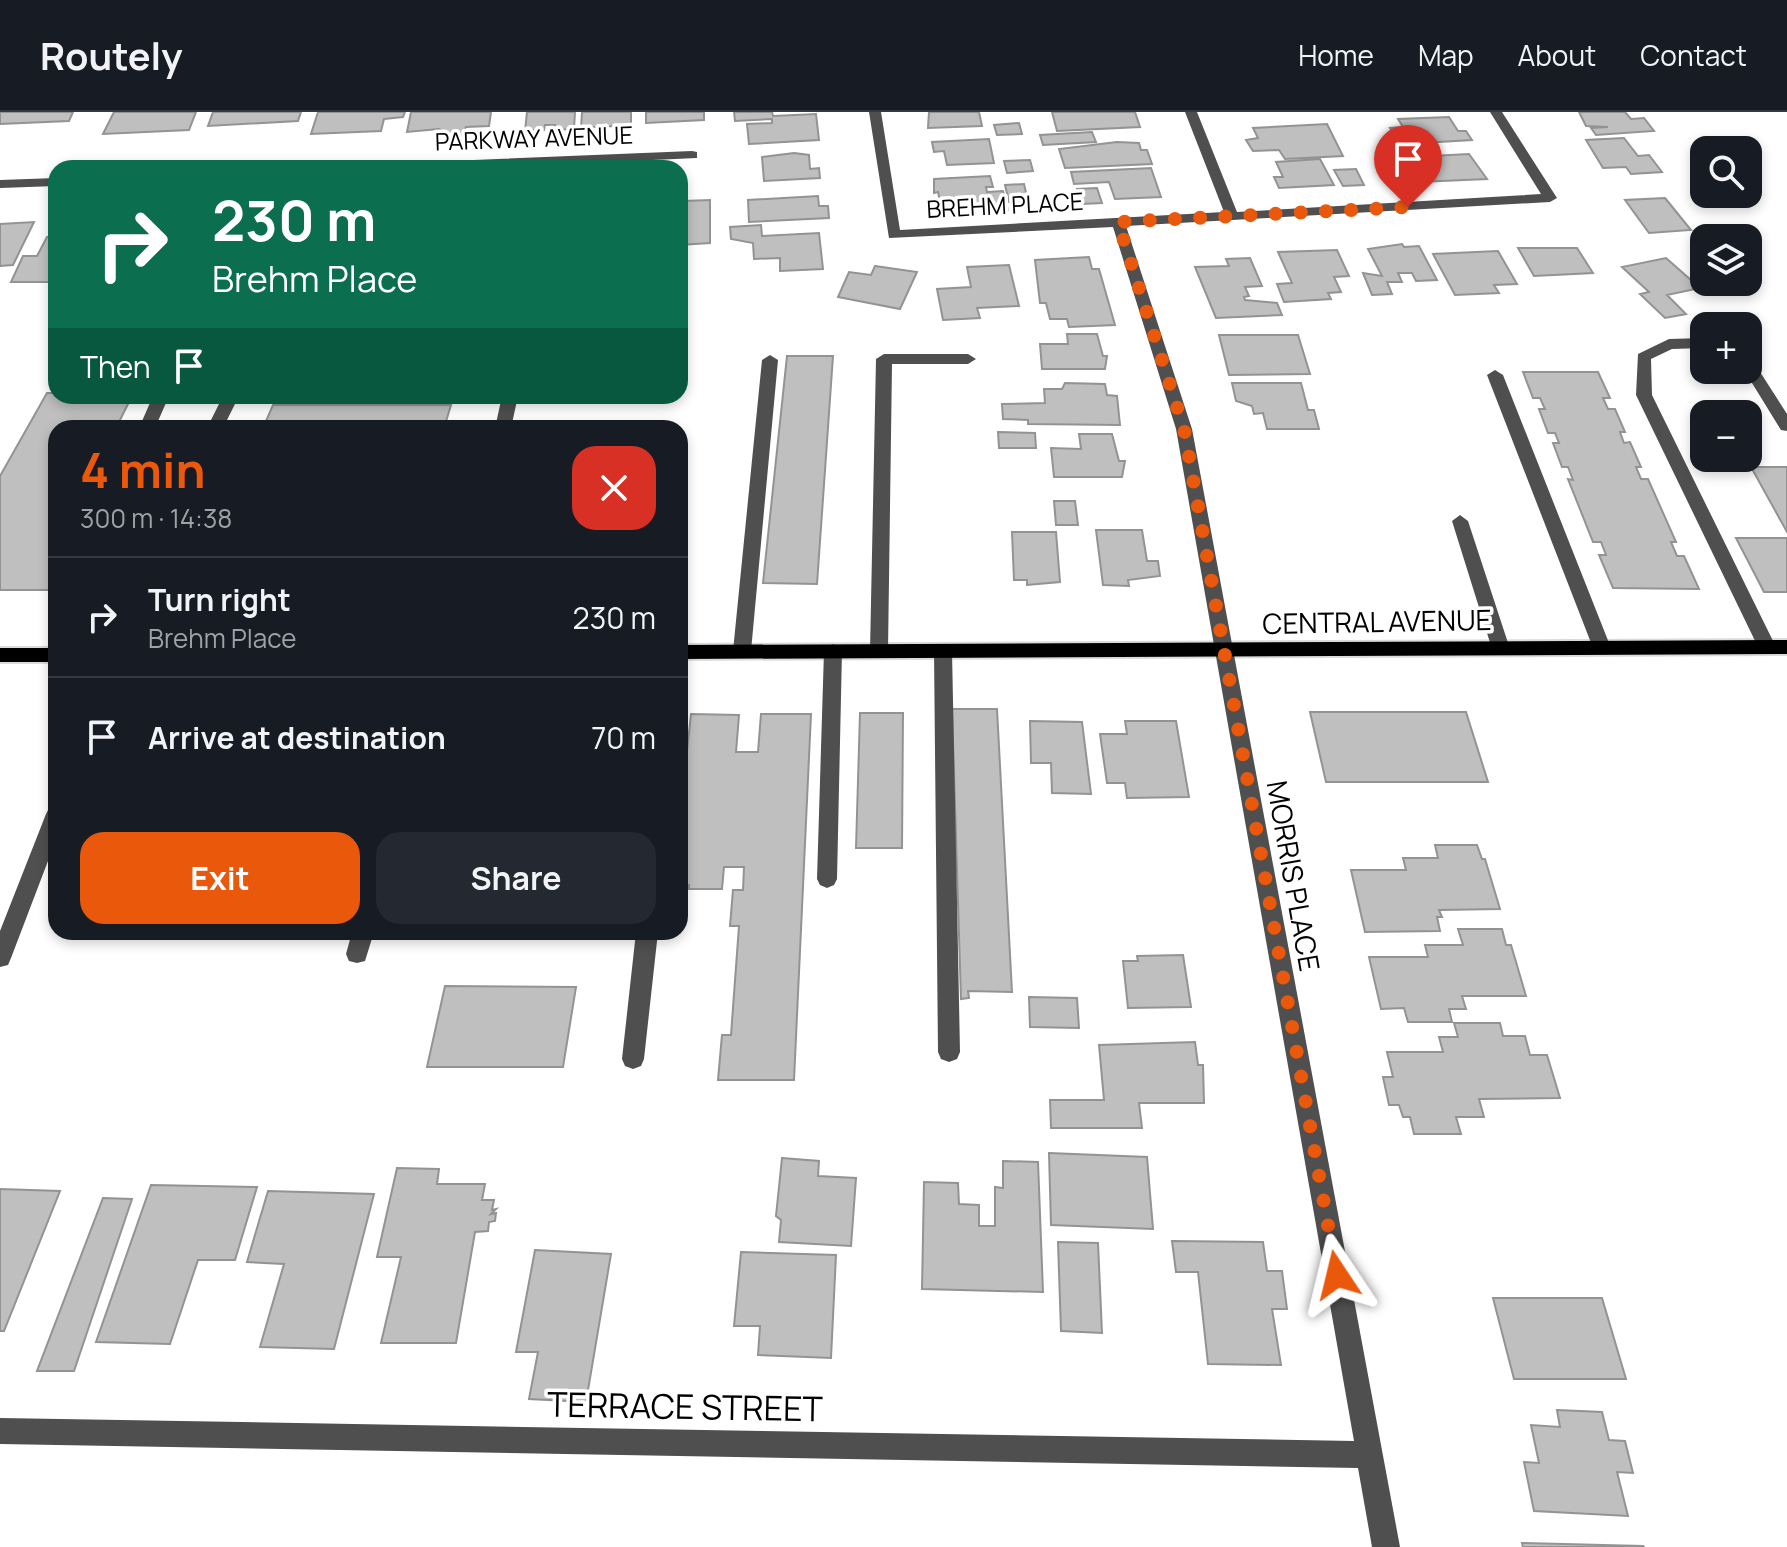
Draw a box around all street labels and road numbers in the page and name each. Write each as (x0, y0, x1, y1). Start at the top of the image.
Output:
street label: PARKWAY AVENUE (434, 118, 634, 157)
street label: BREHM PLACE (926, 184, 1084, 225)
street label: CENTRAL AVENUE (1262, 600, 1492, 642)
street label: MORRIS PLACE (1259, 778, 1329, 974)
street label: TERRACE STREET (547, 1381, 823, 1431)

